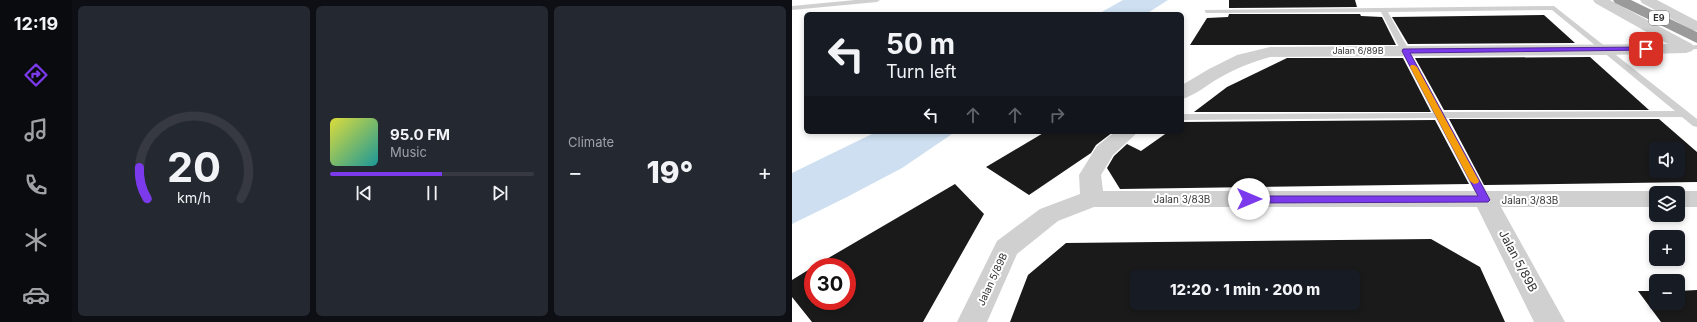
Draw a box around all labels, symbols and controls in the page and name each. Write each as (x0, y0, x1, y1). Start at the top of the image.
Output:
road number: E9 (1649, 11, 1669, 25)
text: 12:19 (14, 13, 58, 34)
text: 50 m (886, 27, 955, 61)
icon: left (820, 28, 872, 80)
pin (1629, 32, 1663, 66)
icon: arrive (1635, 38, 1657, 60)
street label: Jalan 6/89B (1332, 45, 1384, 56)
icon: directions (22, 61, 50, 89)
text: Turn left (886, 61, 956, 82)
icon: left (920, 104, 942, 126)
icon: ahead (962, 104, 984, 126)
icon: ahead (1004, 104, 1026, 126)
icon: right (1046, 104, 1068, 126)
icon: music (22, 116, 50, 144)
text: 95.0 FM (390, 125, 450, 144)
text: Climate (568, 134, 614, 150)
text: 20 (167, 142, 221, 192)
map controls (1649, 142, 1685, 310)
button: sound (1649, 142, 1685, 178)
text: Music (390, 144, 427, 160)
text: 19° (647, 154, 693, 190)
text: − (568, 159, 583, 185)
text: + (757, 159, 772, 185)
icon: phone (22, 171, 50, 199)
position arrow (1228, 178, 1270, 220)
icon: previous (353, 182, 375, 204)
icon: pause (421, 182, 443, 204)
icon: next (489, 182, 511, 204)
button: layers (1649, 186, 1685, 222)
text: km/h (177, 189, 211, 206)
street label: Jalan 3/83B (1154, 193, 1210, 205)
street label: Jalan 3/83B (1502, 194, 1558, 206)
icon: climate (22, 226, 50, 254)
street label: Jalan 5/89B (1496, 227, 1541, 294)
button: + (1649, 230, 1685, 266)
street label: Jalan 5/89B (975, 251, 1009, 307)
speed limit sign: 30 (804, 258, 856, 310)
button: − (1649, 274, 1685, 310)
text: 12:20 · 1 min · 200 m (1170, 280, 1320, 299)
icon: car (22, 281, 50, 309)

